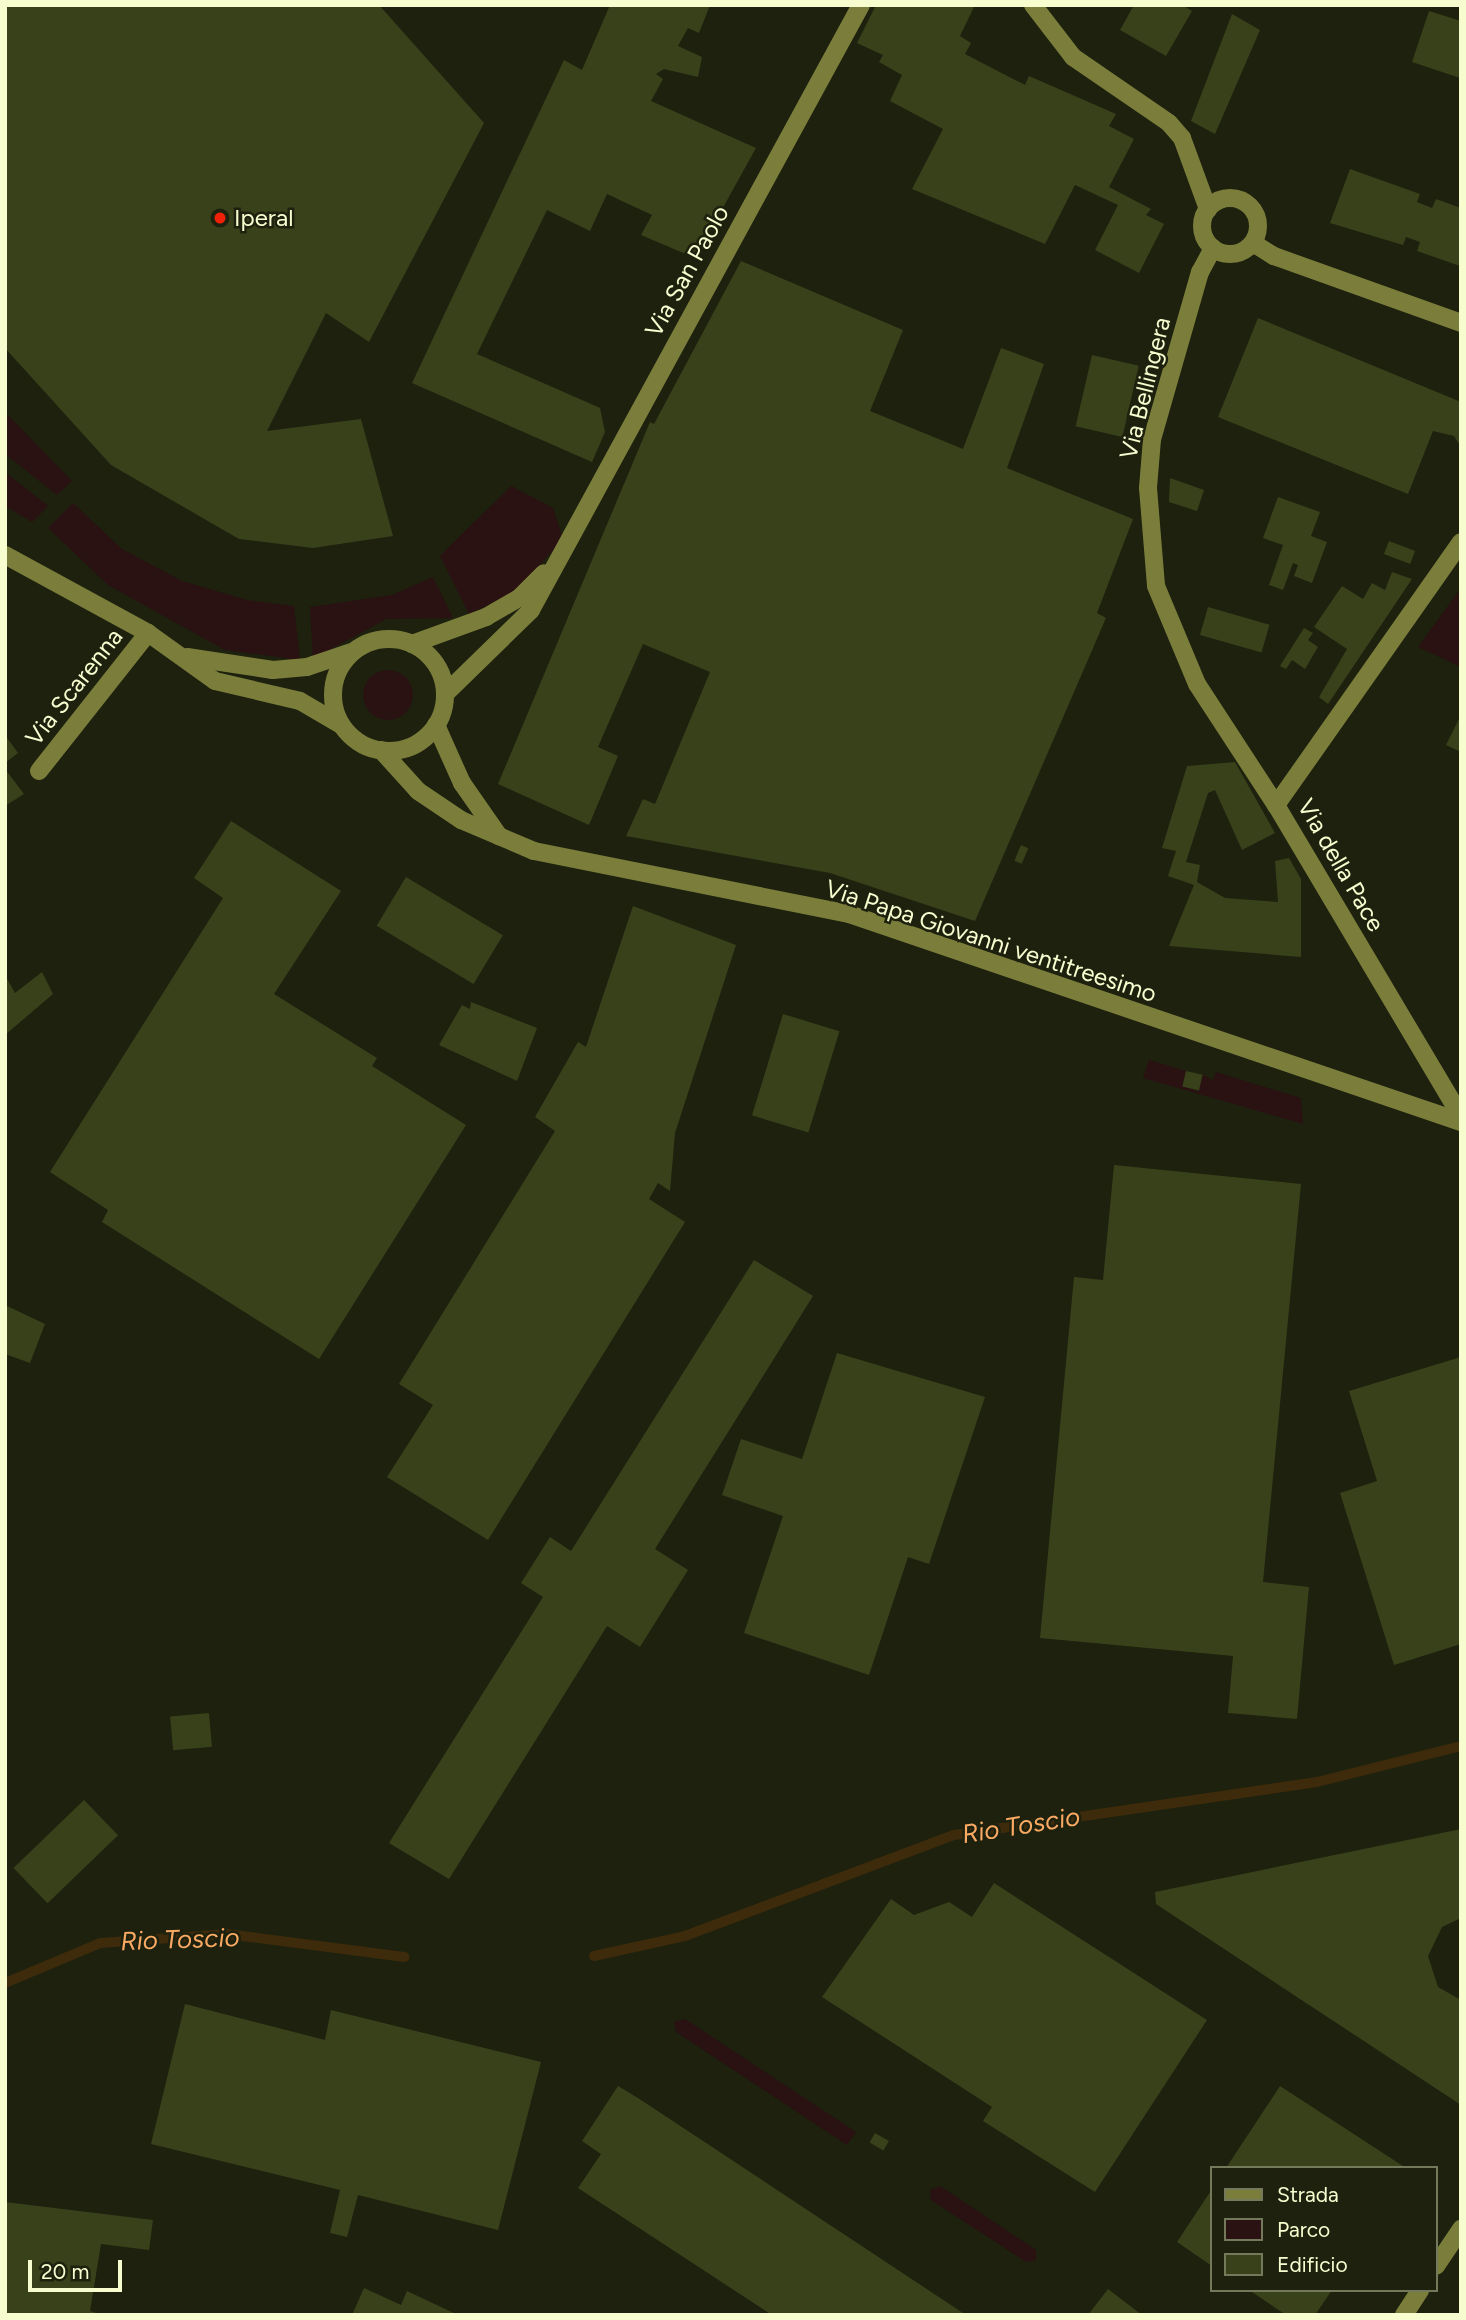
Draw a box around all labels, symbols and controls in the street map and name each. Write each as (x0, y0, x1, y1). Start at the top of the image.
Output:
street label: Via San Paolo (639, 200, 735, 342)
place label: Iperal (234, 204, 293, 232)
marker: Iperal (212, 210, 228, 226)
street label: Via Bellingera (1113, 314, 1177, 462)
street label: Via Scarenna (19, 623, 129, 751)
street label: Via della Pace (1291, 794, 1391, 936)
street label: Via Papa Giovanni ventitreesimo (822, 874, 1160, 1008)
water label: Rio Toscio (960, 1801, 1082, 1851)
water label: Rio Toscio (120, 1922, 240, 1958)
legend (1210, 2166, 1438, 2292)
text: Strada (1277, 2182, 1339, 2207)
text: Parco (1277, 2217, 1330, 2242)
scale bar (32, 2246, 126, 2290)
text: Edificio (1277, 2252, 1348, 2277)
text: 20 m (41, 2259, 89, 2284)

